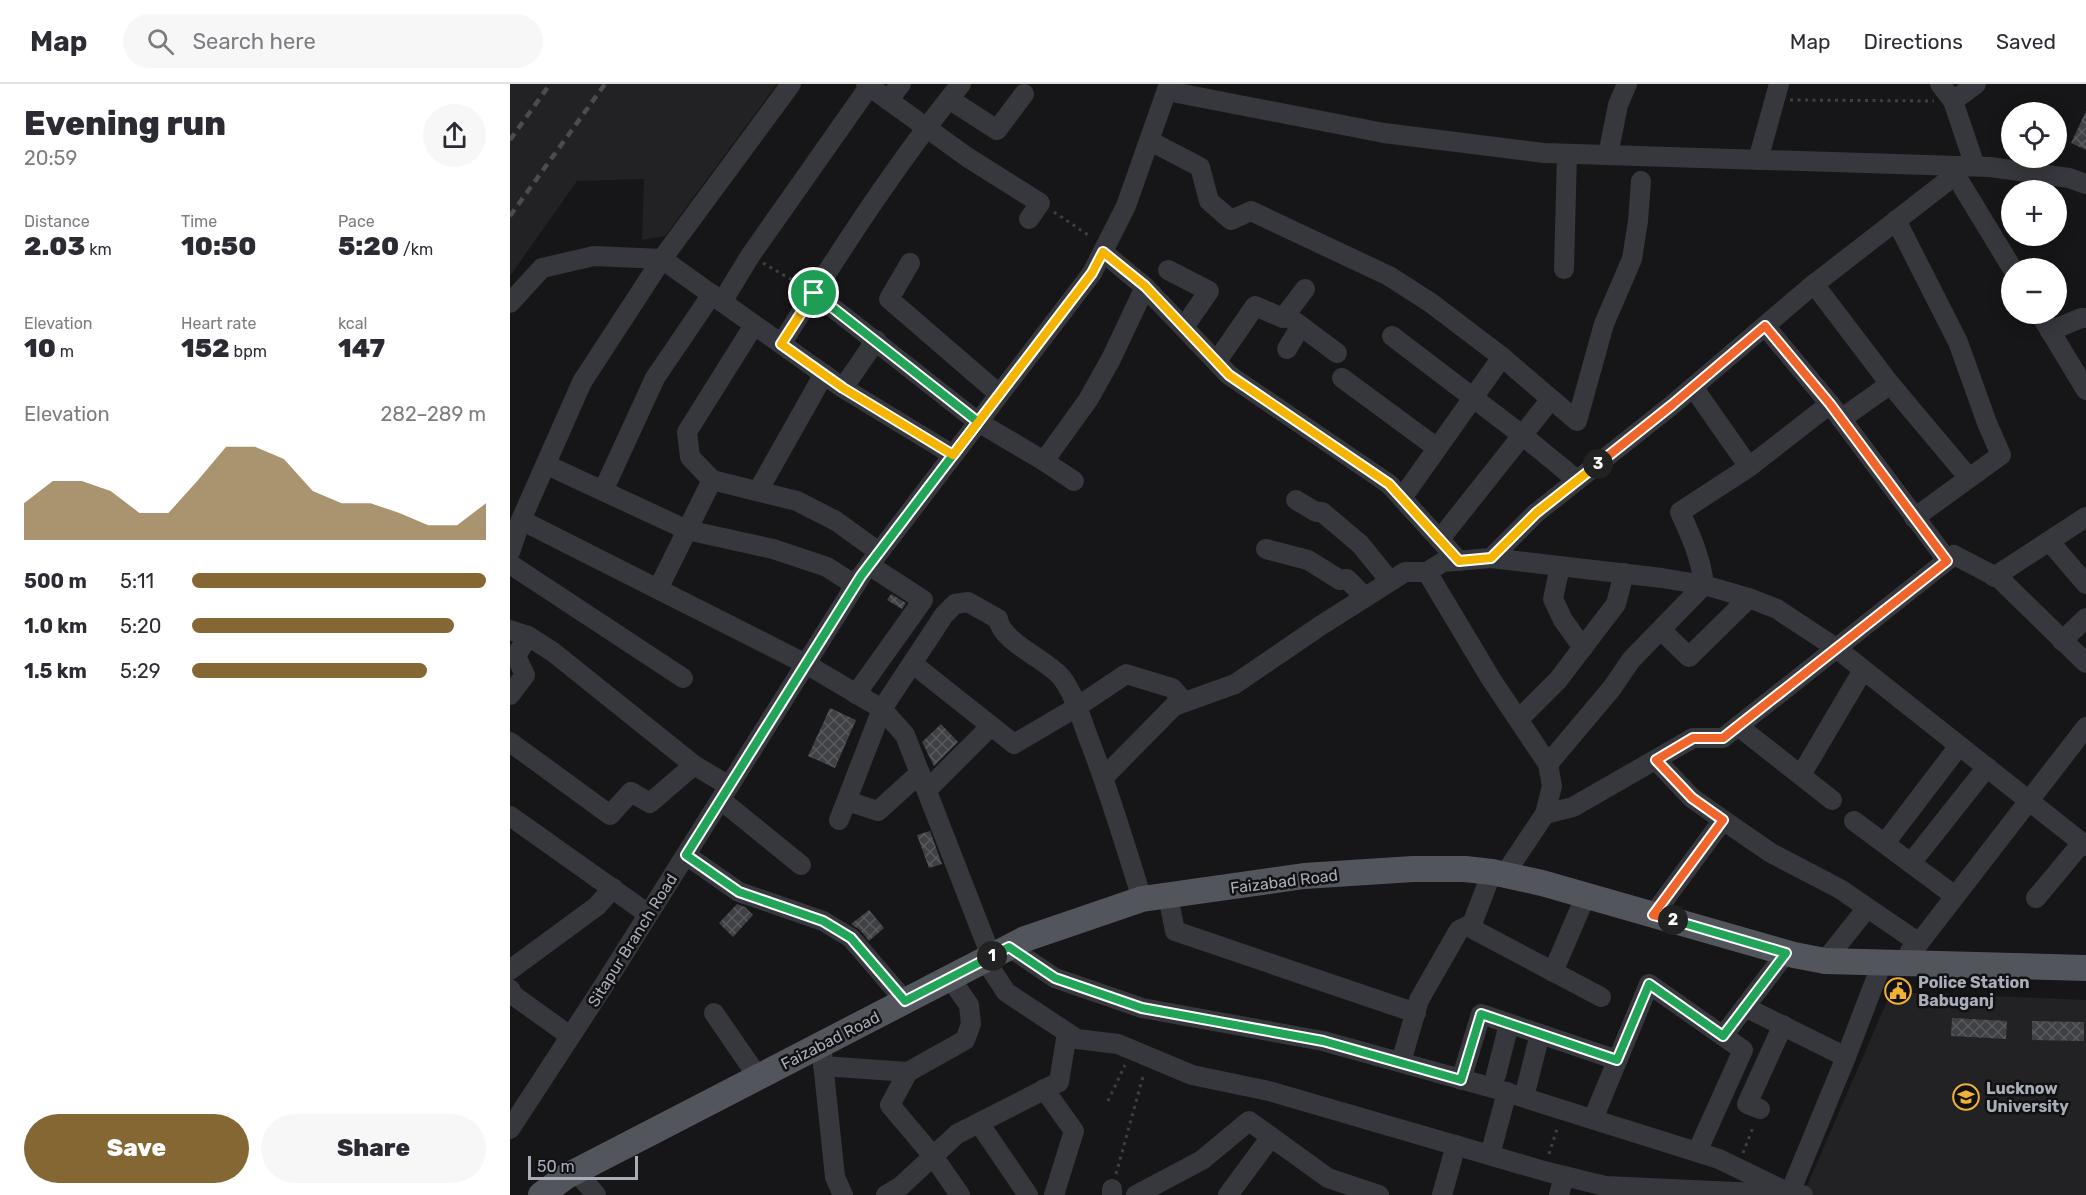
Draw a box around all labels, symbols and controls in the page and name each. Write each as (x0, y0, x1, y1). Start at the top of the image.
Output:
search box (123, 14, 543, 68)
text: Map (30, 25, 87, 58)
icon: search (144, 25, 177, 58)
text: Search here (192, 28, 316, 55)
text: Map (1790, 29, 1831, 54)
text: Directions (1864, 29, 1963, 54)
text: Saved (1996, 29, 2056, 54)
map controls (2001, 102, 2067, 324)
button: locate (2001, 102, 2067, 168)
text: Evening run (24, 104, 226, 143)
button: share (423, 104, 486, 167)
text: 20:59 (24, 146, 77, 170)
button: + (2001, 180, 2067, 246)
text: Distance (24, 212, 90, 231)
text: Time (181, 212, 217, 231)
text: Pace (338, 212, 375, 231)
text: 2.03 (24, 231, 85, 262)
text: 10:50 (181, 231, 256, 262)
text: 5:20 (338, 231, 399, 262)
text: km (85, 240, 112, 259)
text: /km (399, 240, 433, 259)
button: − (2001, 258, 2067, 324)
pin (788, 267, 839, 318)
icon: arrive (797, 276, 830, 309)
text: Elevation (24, 314, 93, 333)
text: Heart rate (181, 314, 256, 333)
text: kcal (338, 314, 367, 333)
text: 10 (24, 333, 56, 364)
text: 152 (181, 333, 230, 364)
text: 147 (338, 333, 385, 364)
text: m (56, 342, 74, 361)
text: bpm (230, 342, 267, 361)
text: Elevation (24, 402, 110, 426)
text: 282–289 m (381, 402, 486, 426)
pin: 3 (1583, 449, 1613, 479)
text: 3 (1593, 454, 1603, 473)
text: 500 m (24, 569, 87, 593)
text: 5:11 (120, 569, 154, 593)
text: 1.0 km (24, 614, 87, 638)
text: 5:20 (120, 614, 161, 638)
text: 1.5 km (24, 659, 87, 683)
text: 5:29 (120, 659, 161, 683)
street label: Faizabad Road (1229, 865, 1339, 898)
street label: Sitapur Branch Road (584, 870, 681, 1010)
pin: 2 (1658, 905, 1688, 935)
text: 2 (1668, 910, 1678, 929)
pin: 1 (977, 941, 1007, 971)
text: 1 (988, 946, 996, 965)
place label: Police Station Babuganj (1918, 973, 2030, 1010)
public building icon: Police Station Babuganj (1883, 976, 1913, 1006)
street label: Faizabad Road (778, 1007, 883, 1073)
place label: Lucknow University (1986, 1079, 2069, 1116)
school or university icon: Lucknow University (1951, 1082, 1981, 1112)
button: Save (24, 1114, 249, 1183)
button: Share (261, 1114, 486, 1183)
scale bar (528, 1153, 638, 1180)
text: 50 m (537, 1157, 575, 1176)

